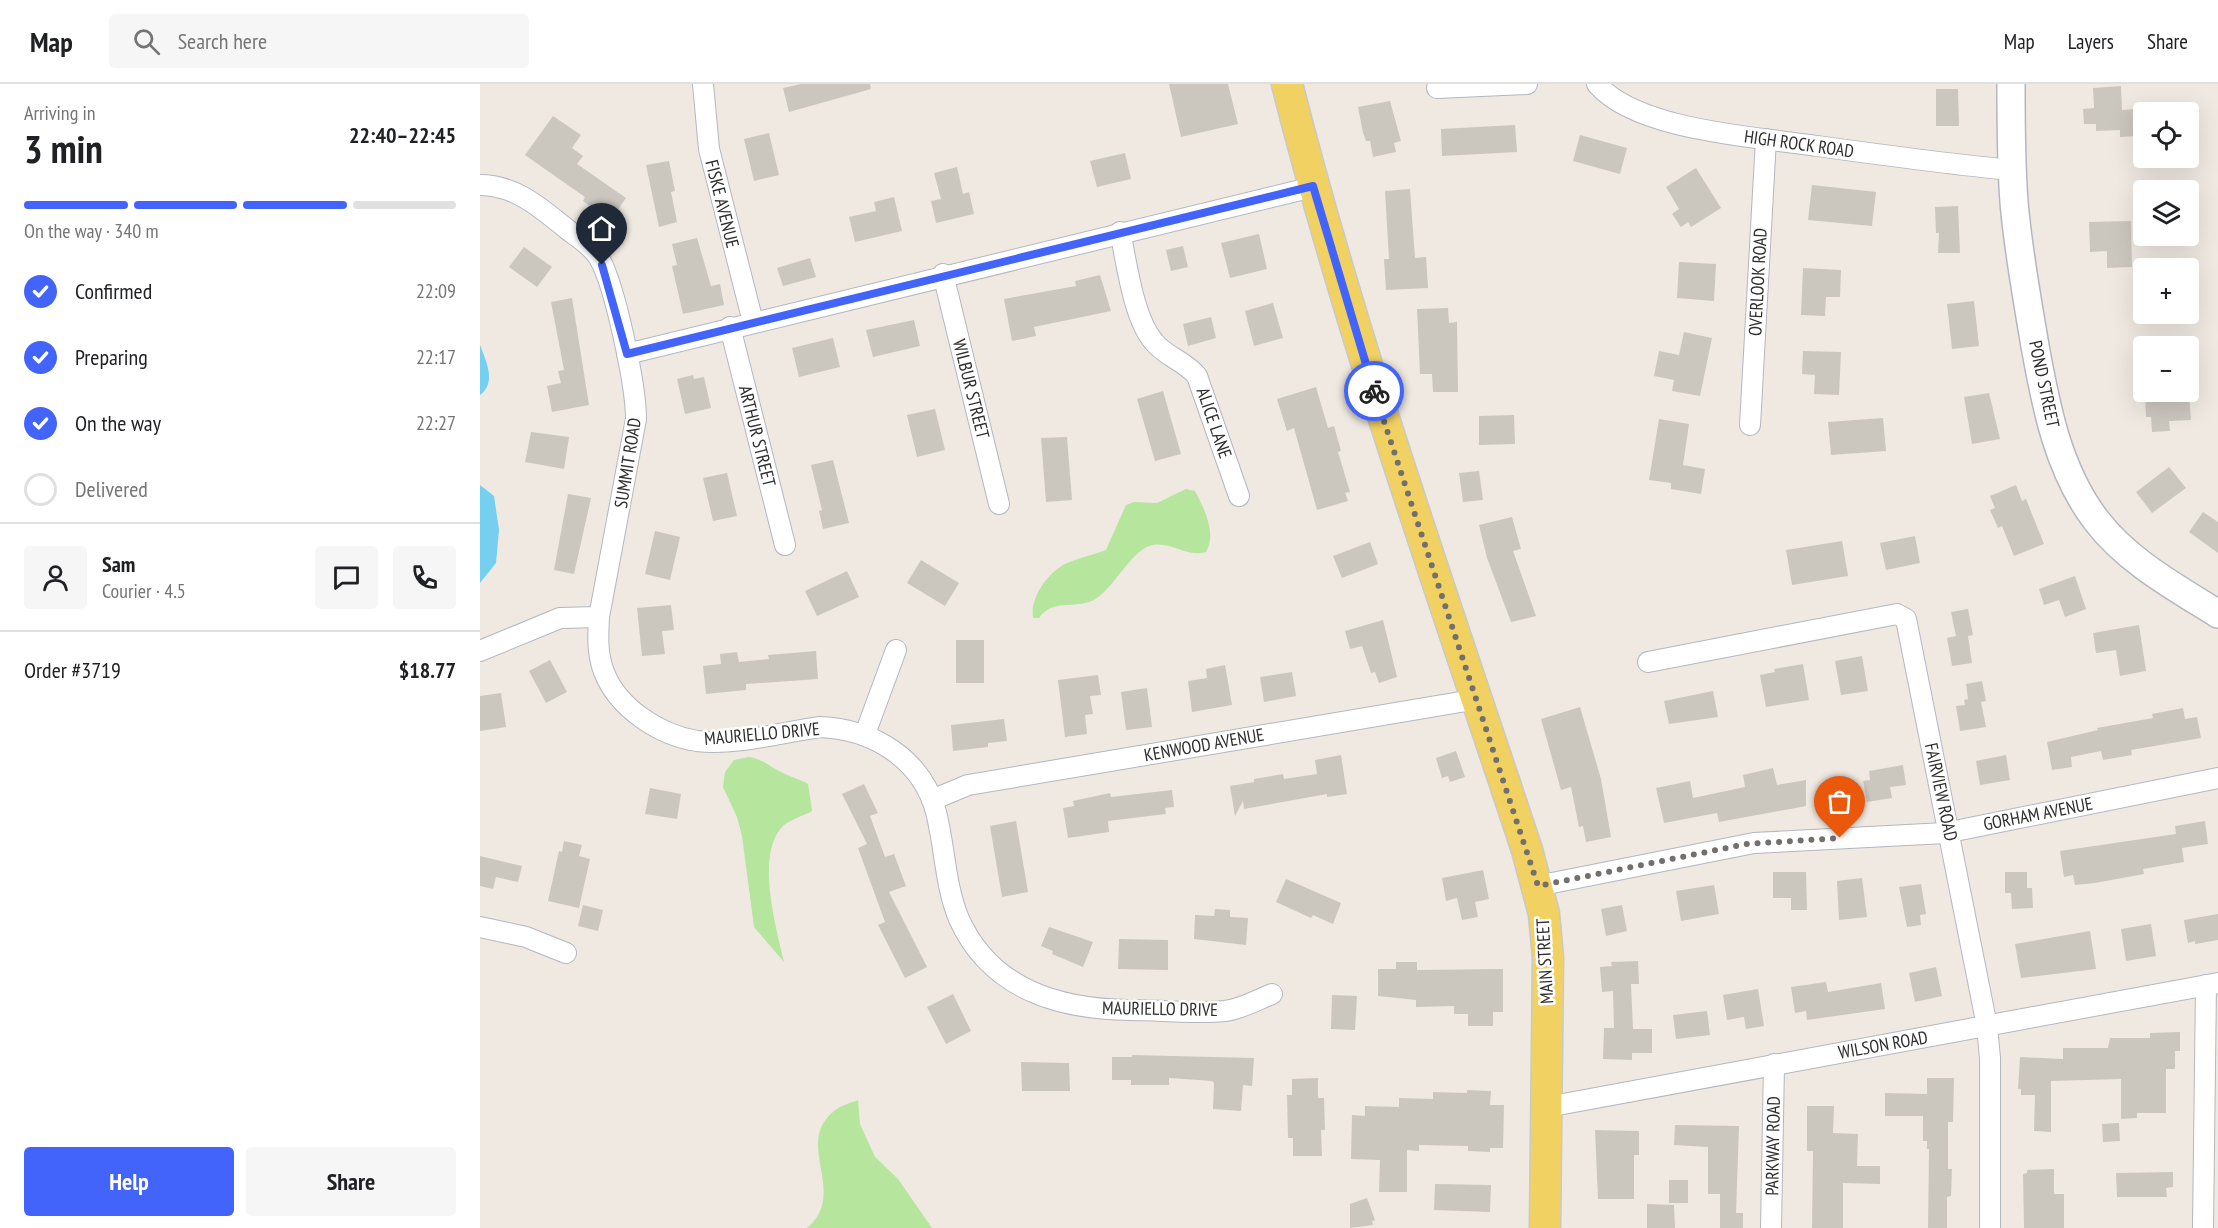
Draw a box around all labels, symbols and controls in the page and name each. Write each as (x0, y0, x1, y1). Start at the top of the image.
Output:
search box (109, 14, 529, 68)
text: Map (30, 23, 73, 60)
icon: search (130, 25, 163, 58)
text: Search here (178, 27, 267, 55)
text: Map (2004, 28, 2035, 55)
text: Layers (2068, 28, 2114, 55)
text: Share (2147, 28, 2188, 55)
text: Arriving in (24, 100, 96, 126)
map controls (2133, 102, 2199, 402)
button: locate (2133, 102, 2199, 168)
text: 22:40–22:45 (349, 121, 456, 149)
text: 3 min (24, 123, 103, 174)
street label: HIGH ROCK ROAD (1743, 124, 1855, 163)
street label: FISKE AVENUE (700, 157, 745, 250)
button: layers (2133, 180, 2199, 246)
pin (576, 203, 627, 265)
icon: home (585, 212, 618, 245)
text: On the way · 340 m (24, 218, 159, 244)
street label: OVERLOOK ROAD (1743, 227, 1772, 337)
button: + (2133, 258, 2199, 324)
icon: check (24, 275, 57, 308)
text: Confirmed (75, 277, 152, 305)
text: 22:09 (416, 278, 456, 304)
button: − (2133, 336, 2199, 402)
street label: WILBUR STREET (948, 337, 995, 441)
street label: POND STREET (2024, 338, 2065, 430)
icon: check (24, 341, 57, 374)
text: Preparing (75, 343, 148, 371)
text: 22:17 (416, 344, 456, 370)
courier (1344, 361, 1404, 421)
icon: bike (1358, 375, 1391, 408)
street label: ARTHUR STREET (734, 383, 781, 489)
street label: ALICE LANE (1192, 384, 1237, 461)
icon: check (24, 407, 57, 440)
text: On the way (75, 409, 161, 437)
text: 22:27 (416, 410, 456, 436)
street label: SUMMIT ROAD (609, 416, 646, 510)
text: Delivered (75, 475, 148, 503)
button: person (24, 546, 87, 609)
button: chat (315, 546, 378, 609)
button: phone (393, 546, 456, 609)
text: Sam (102, 550, 135, 578)
text: Courier · 4.5 (102, 578, 186, 604)
text: Order #3719 (24, 656, 121, 684)
text: $18.77 (399, 656, 456, 684)
street label: MAURIELLO DRIVE (703, 717, 821, 750)
street label: KENWOOD AVENUE (1142, 723, 1266, 766)
street label: FAIRVIEW ROAD (1920, 741, 1963, 843)
pin (1814, 776, 1865, 838)
icon: bag (1823, 785, 1856, 818)
street label: GORHAM AVENUE (1981, 792, 2095, 835)
street label: MAIN STREET (1531, 918, 1558, 1004)
street label: MAURIELLO DRIVE (1102, 996, 1218, 1021)
street label: WILSON ROAD (1836, 1025, 1929, 1064)
street label: PARKWAY ROAD (1760, 1096, 1785, 1196)
button: Help (24, 1147, 234, 1216)
button: Share (246, 1147, 456, 1216)

